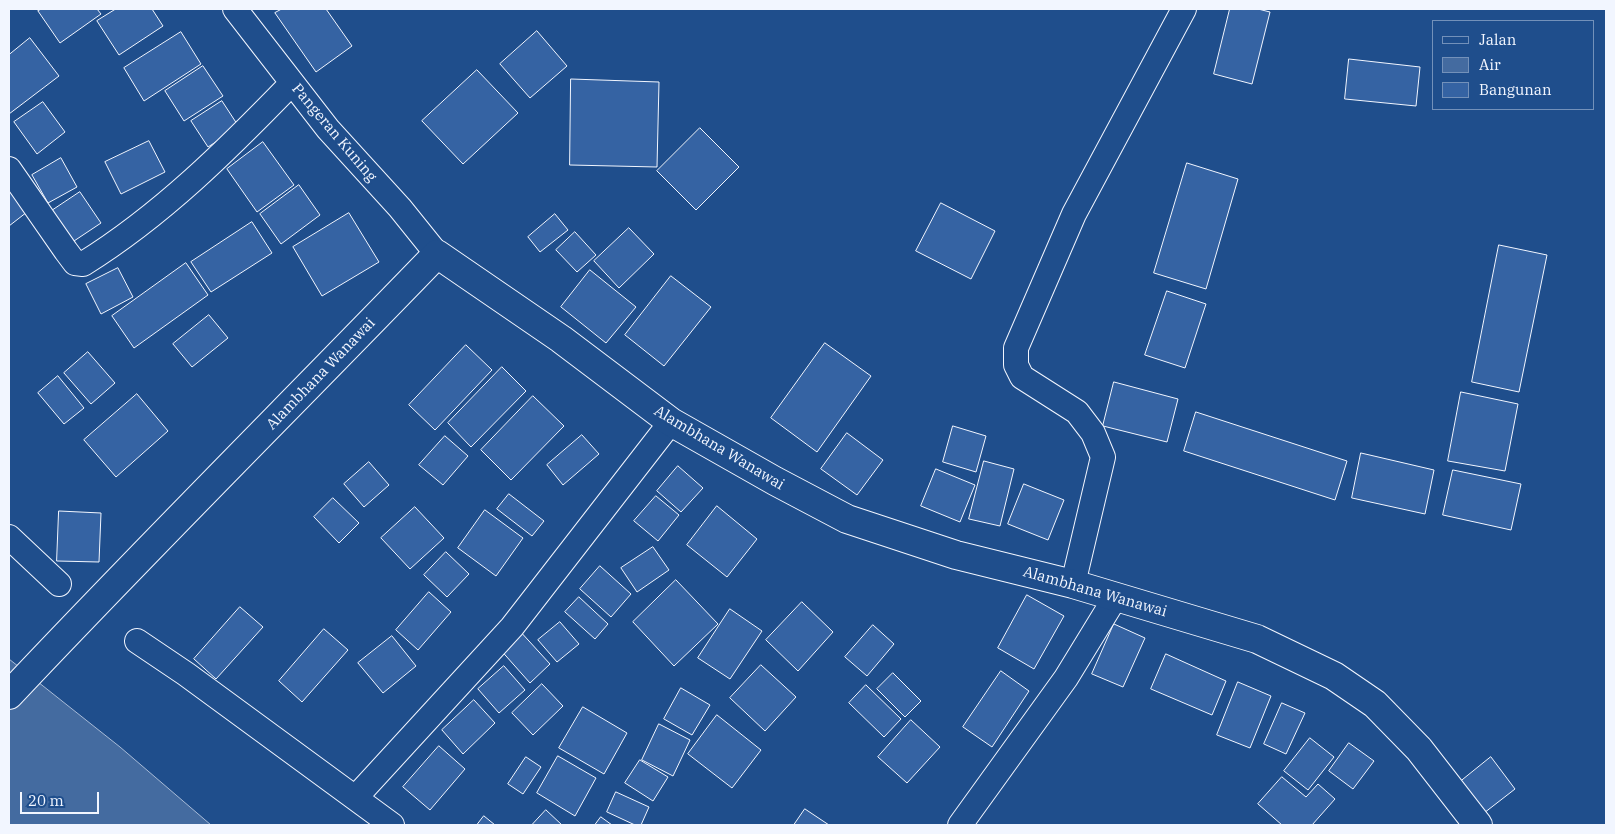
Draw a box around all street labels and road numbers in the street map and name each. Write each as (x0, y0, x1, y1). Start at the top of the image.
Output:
street label: Pangeran Kuning (288, 80, 380, 186)
street label: Alambhana Wanawai (263, 314, 379, 434)
street label: Alambhana Wanawai (651, 402, 787, 494)
street label: Alambhana Wanawai (1021, 563, 1169, 621)

